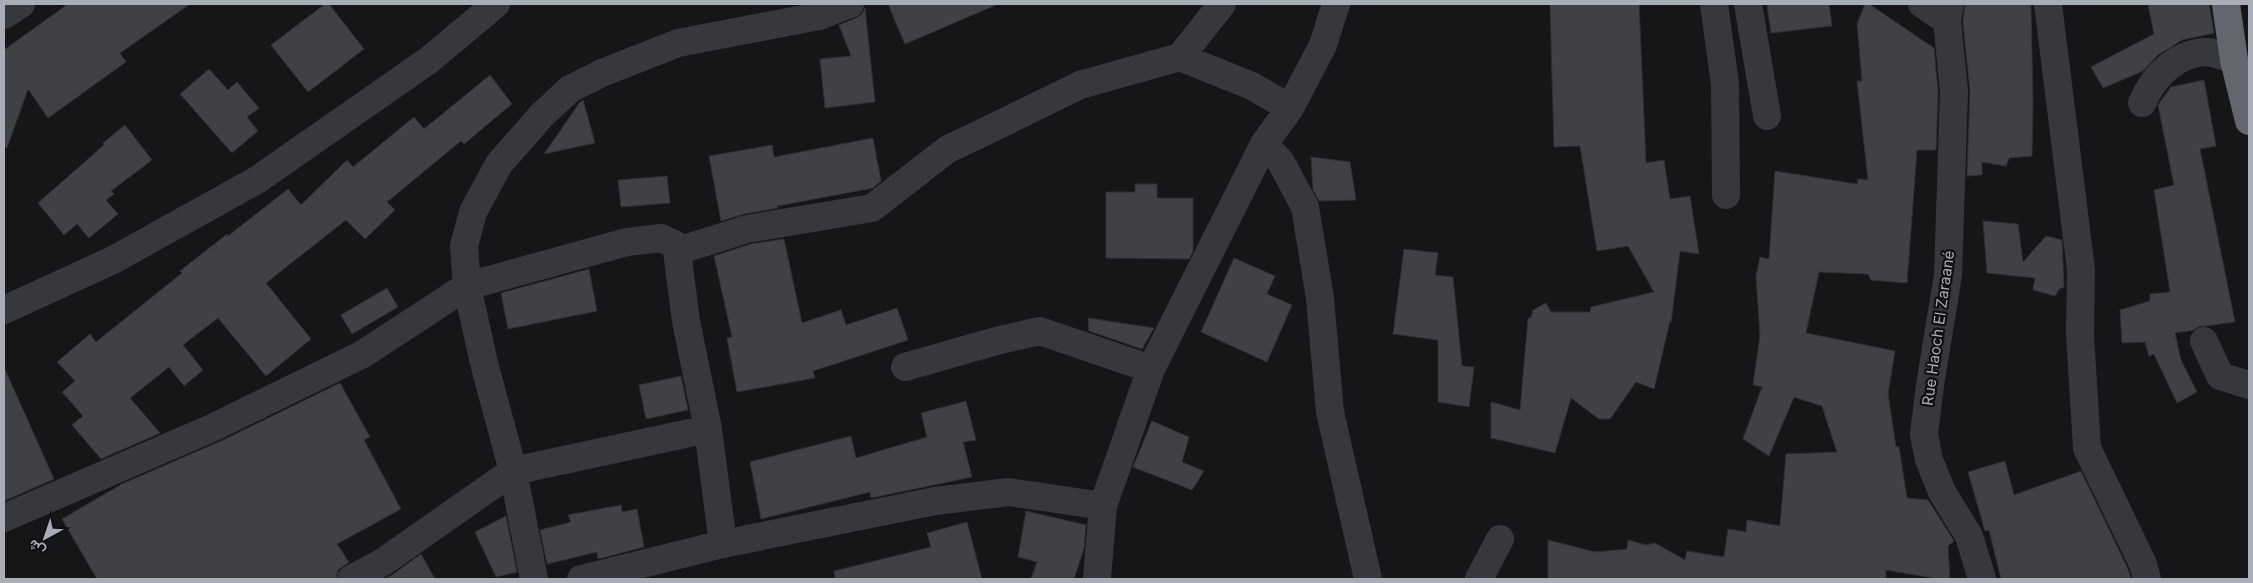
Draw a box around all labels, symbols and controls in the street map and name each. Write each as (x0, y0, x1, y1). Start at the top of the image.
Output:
street label: Rue Haoch El Zaraané (1918, 249, 1958, 407)
north arrow (20, 513, 70, 563)
text: ش (24, 536, 49, 560)

